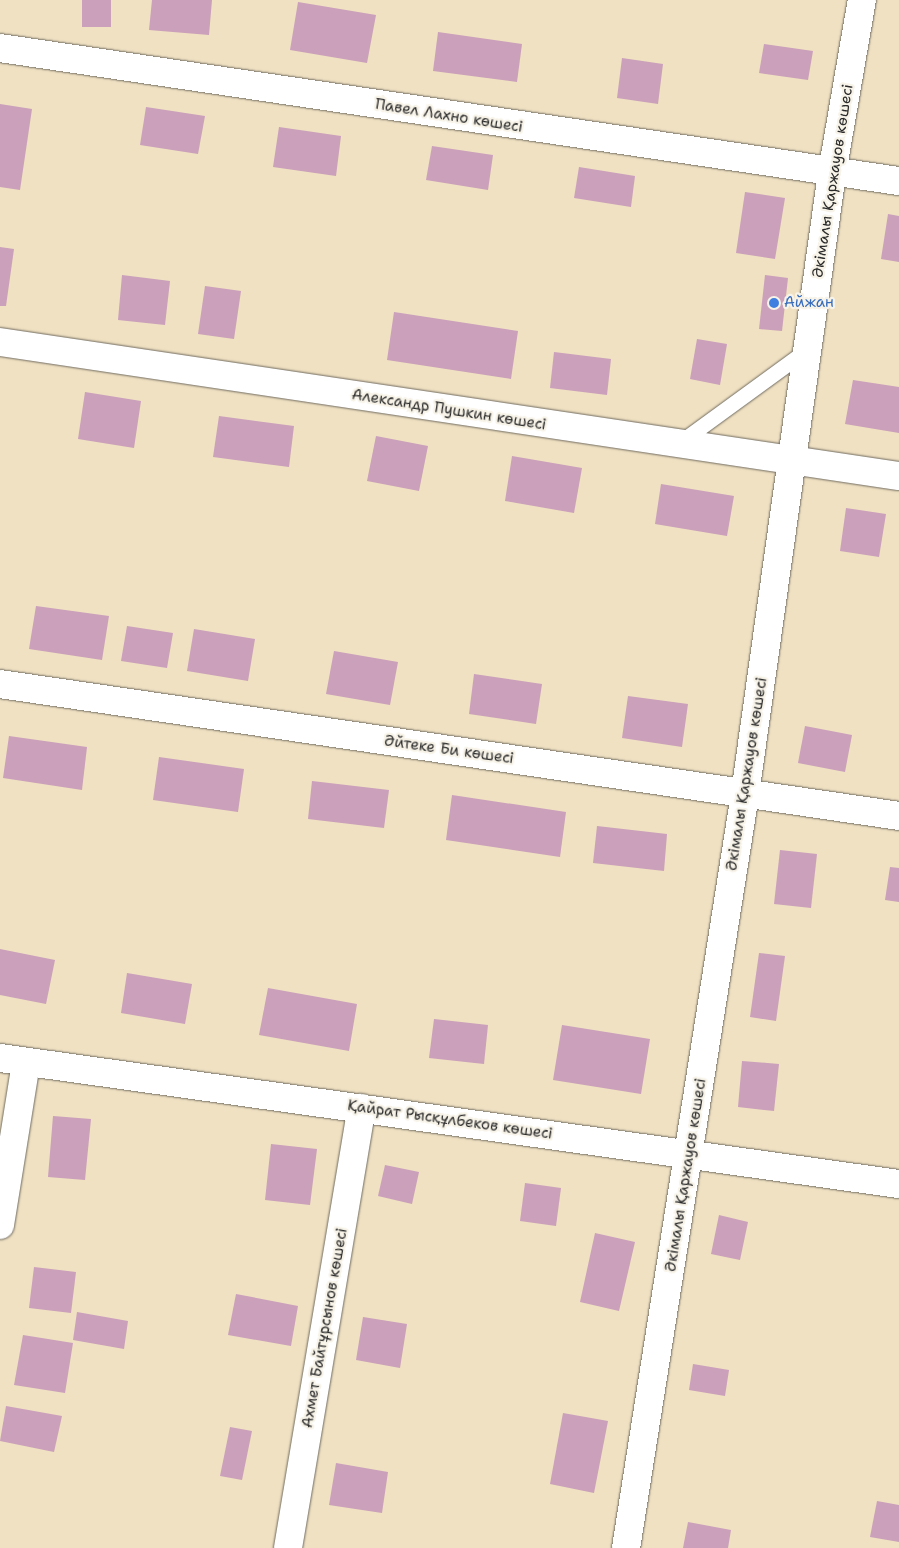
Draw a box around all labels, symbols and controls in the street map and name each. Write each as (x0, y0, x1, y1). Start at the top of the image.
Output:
street label: Әкімалы Қаржауов көшесі (809, 83, 857, 279)
street label: Павел Лахно көшесі (374, 95, 524, 137)
place label: Айжан (784, 294, 834, 312)
marker: Айжан (768, 297, 780, 309)
street label: Александр Пушкин көшесі (351, 386, 547, 434)
street label: Әкімалы Қаржауов көшесі (723, 676, 771, 872)
street label: Әйтеке Би көшесі (383, 732, 515, 768)
street label: Әкімалы Қаржауов көшесі (662, 1077, 710, 1273)
street label: Қайрат Рысқұлбеков көшесі (346, 1097, 554, 1143)
street label: Ахмет Байтұрсынов көшесі (299, 1227, 351, 1429)

